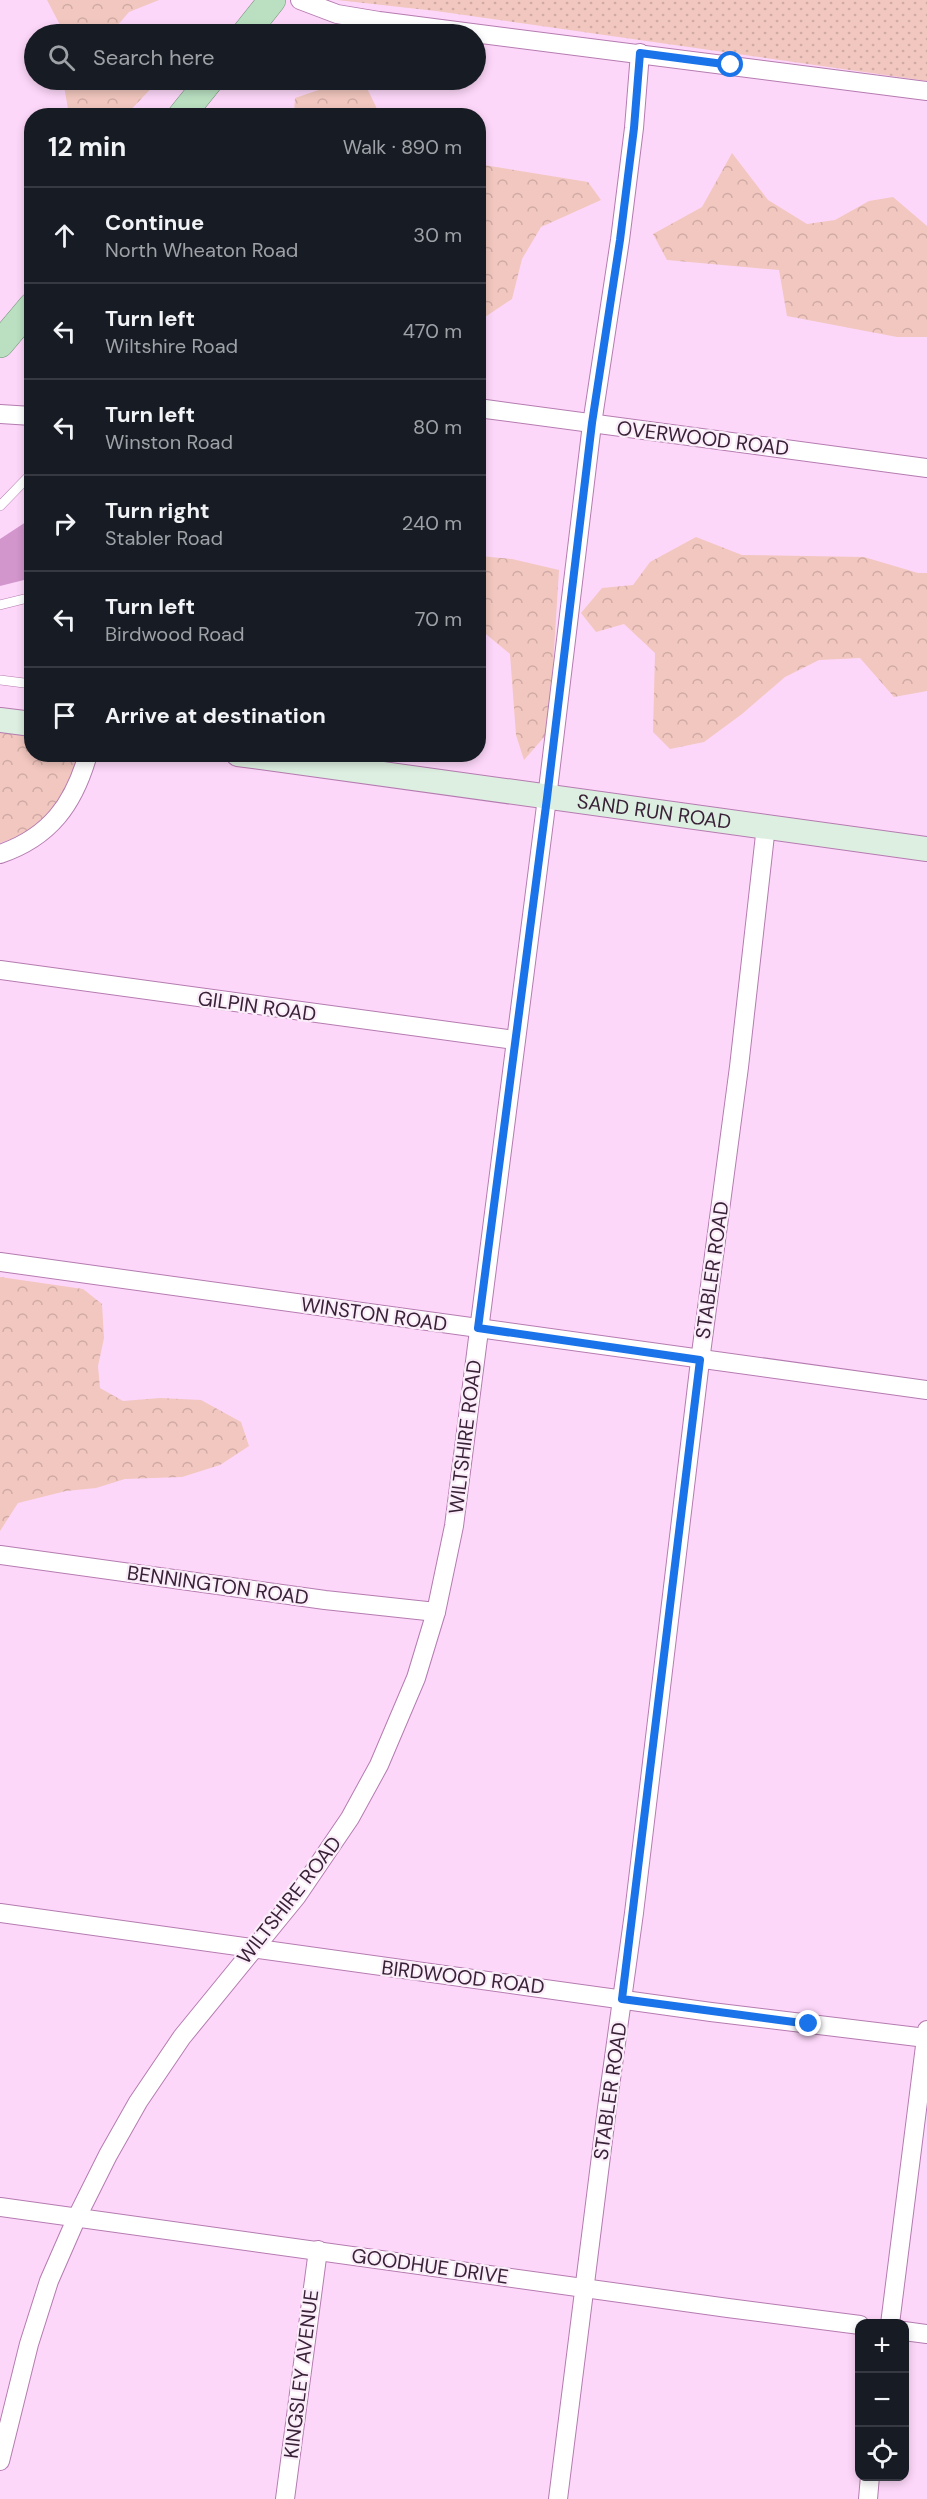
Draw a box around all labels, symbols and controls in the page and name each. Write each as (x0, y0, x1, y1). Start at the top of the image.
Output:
search box (24, 24, 486, 90)
icon: search (45, 41, 78, 74)
text: Search here (93, 43, 214, 72)
route start (717, 51, 743, 77)
text: 12 min (48, 130, 126, 164)
text: Walk · 890 m (343, 134, 462, 160)
text: Continue (105, 208, 204, 237)
icon: ahead (48, 219, 81, 252)
text: 30 m (413, 222, 462, 248)
text: North Wheaton Road (105, 237, 298, 263)
text: Turn left (105, 304, 195, 333)
icon: left (48, 315, 81, 348)
text: 470 m (403, 318, 462, 344)
text: Wiltshire Road (105, 333, 238, 359)
text: Turn left (105, 400, 195, 429)
icon: left (48, 411, 81, 444)
text: 80 m (413, 414, 462, 440)
street label: OVERWOOD ROAD (615, 415, 791, 461)
text: Winston Road (105, 429, 233, 455)
text: Turn right (105, 496, 210, 525)
icon: right (48, 507, 81, 540)
text: 240 m (402, 510, 462, 536)
text: Stabler Road (105, 525, 223, 551)
text: Turn left (105, 592, 195, 621)
icon: left (48, 603, 81, 636)
text: 70 m (415, 606, 462, 632)
text: Birdwood Road (105, 621, 244, 647)
icon: arrive (48, 699, 81, 732)
text: Arrive at destination (105, 701, 326, 730)
street label: SAND RUN ROAD (575, 788, 733, 835)
street label: GILPIN ROAD (196, 985, 318, 1027)
street label: STABLER ROAD (689, 1200, 735, 1340)
street label: WINSTON ROAD (299, 1291, 449, 1337)
street label: WILTSHIRE ROAD (443, 1358, 487, 1516)
street label: BENNINGTON ROAD (125, 1559, 311, 1611)
street label: WILTSHIRE ROAD (231, 1831, 347, 1969)
street label: BIRDWOOD ROAD (380, 1954, 546, 2000)
route end (795, 2010, 821, 2036)
street label: STABLER ROAD (587, 2021, 633, 2161)
street label: GOODHUE DRIVE (350, 2242, 510, 2290)
street label: KINGSLEY AVENUE (278, 2288, 324, 2460)
map controls (855, 2319, 909, 2481)
button: + (855, 2319, 909, 2373)
button: − (855, 2373, 909, 2427)
button: locate (855, 2427, 909, 2481)

